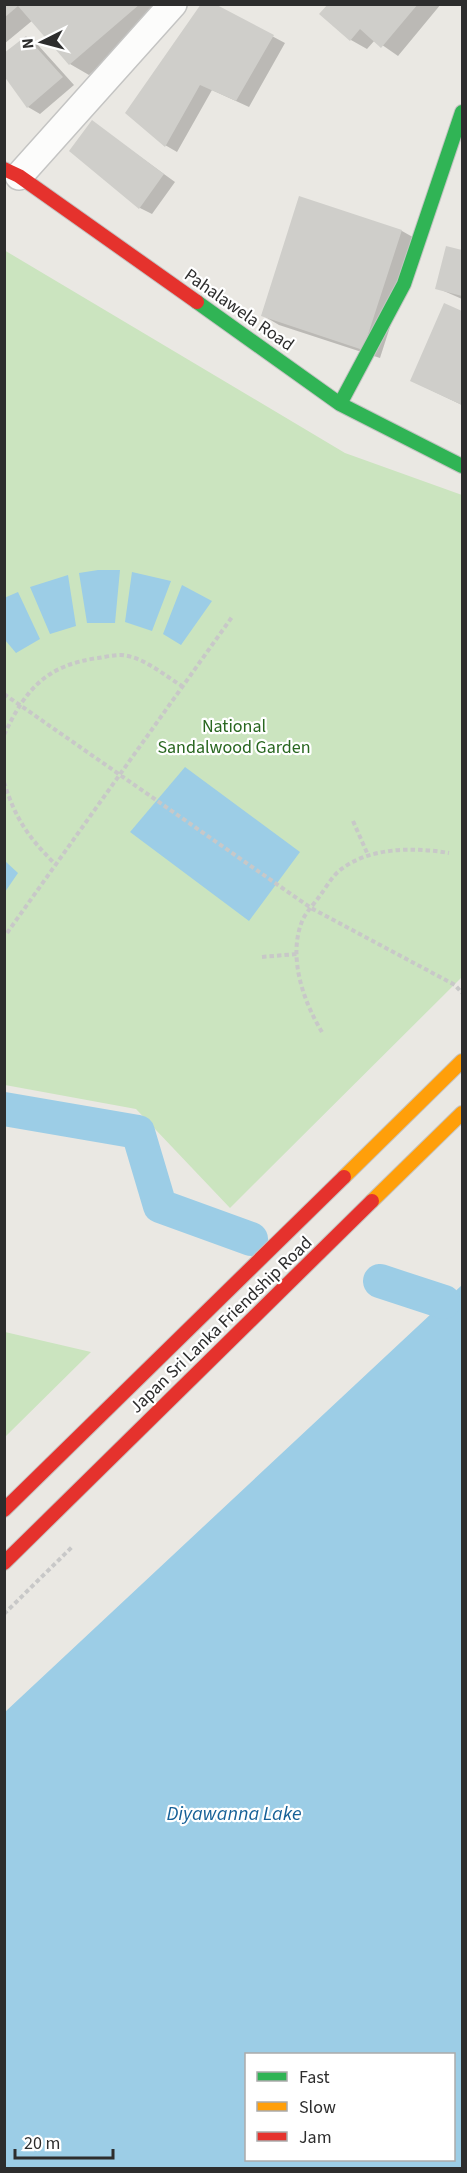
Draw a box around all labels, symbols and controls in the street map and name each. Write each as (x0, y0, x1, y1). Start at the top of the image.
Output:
north arrow (12, 12, 72, 72)
text: N (17, 37, 40, 50)
street label: Pahalawela Road (179, 263, 299, 357)
park label: National Sandalwood Garden (157, 714, 311, 760)
street label: Japan Sri Lanka Friendship Road (124, 1231, 318, 1419)
water label: Diyawanna Lake (166, 1800, 302, 1828)
legend (245, 2053, 455, 2161)
text: Fast (299, 2065, 330, 2090)
text: Slow (299, 2095, 336, 2120)
scale bar (15, 2122, 112, 2160)
text: Jam (299, 2125, 332, 2150)
text: 20 m (24, 2131, 60, 2156)

